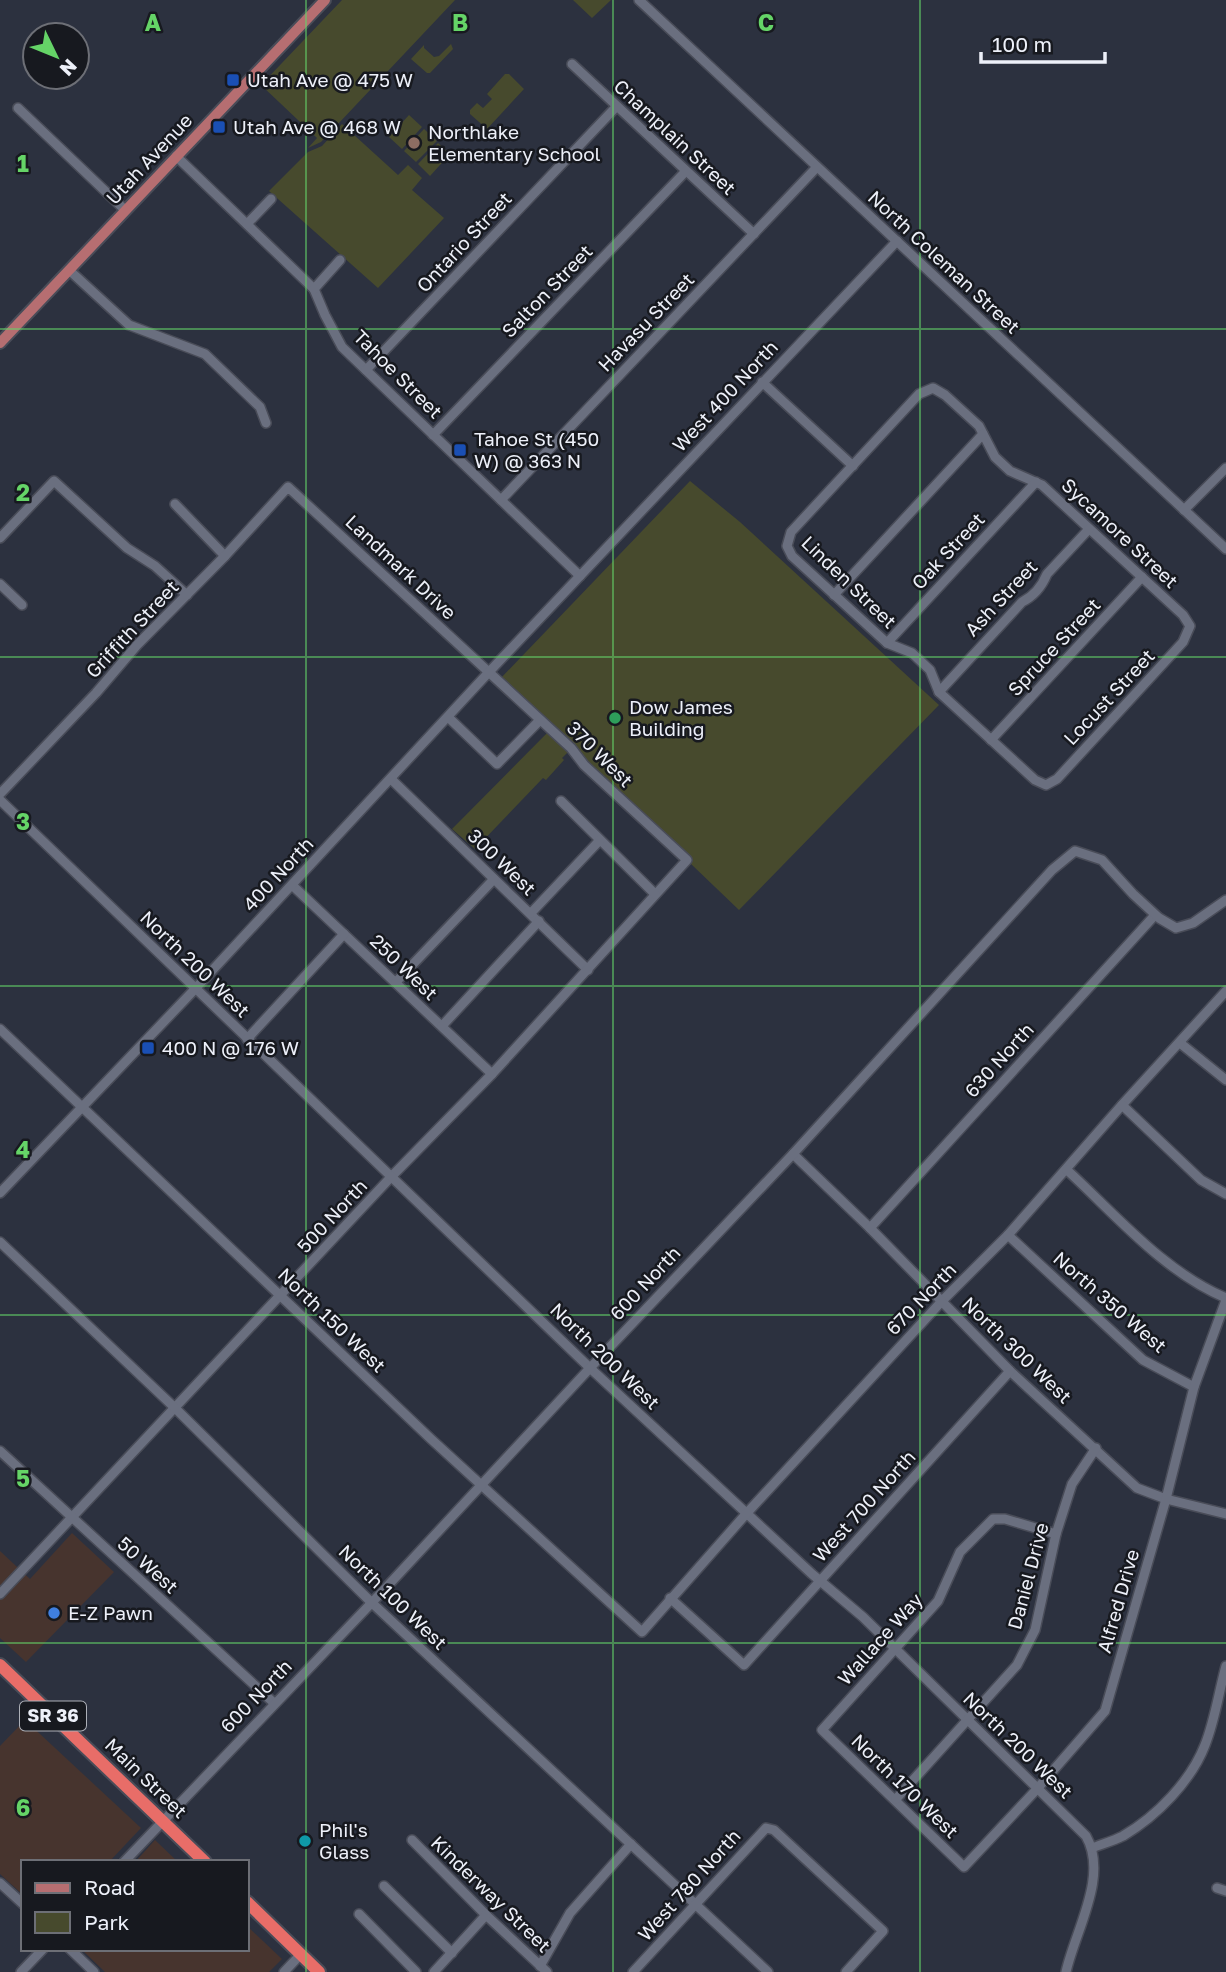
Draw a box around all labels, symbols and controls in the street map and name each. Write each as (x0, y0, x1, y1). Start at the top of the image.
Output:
text: A (145, 8, 162, 36)
text: B (452, 8, 468, 36)
text: C (758, 8, 774, 36)
north arrow (21, 21, 91, 91)
scale bar (981, 21, 1105, 65)
text: 100 m (992, 31, 1052, 57)
text: N (55, 55, 82, 81)
place label: Utah Ave @ 475 W (247, 68, 413, 91)
marker: Utah Ave @ 475 W (225, 72, 241, 88)
street label: Champlain Street (610, 74, 741, 199)
street label: Utah Avenue (101, 109, 197, 209)
place label: Utah Ave @ 468 W (233, 115, 401, 138)
marker: Utah Ave @ 468 W (211, 119, 227, 135)
place label: Northlake Elementary School (428, 120, 601, 165)
marker: Northlake Elementary School (406, 135, 422, 151)
text: 1 (17, 149, 29, 177)
street label: North Coleman Street (864, 185, 1025, 338)
street label: Ontario Street (411, 187, 516, 297)
street label: Salton Street (497, 239, 597, 342)
street label: Havasu Street (593, 268, 698, 376)
street label: Tahoe Street (349, 325, 447, 423)
street label: West 400 North (667, 335, 782, 456)
place label: Tahoe St (450 W) @ 363 N (474, 427, 599, 472)
marker: Tahoe St (450 W) @ 363 N (452, 442, 468, 458)
street label: Sycamore Street (1057, 473, 1183, 592)
text: 2 (16, 478, 30, 506)
street label: Oak Street (906, 508, 989, 594)
street label: Landmark Drive (341, 510, 461, 624)
street label: Linden Street (797, 531, 902, 633)
street label: Ash Street (960, 555, 1042, 640)
street label: Griffith Street (80, 575, 183, 682)
street label: Spruce Street (1003, 593, 1105, 700)
street label: Locust Street (1058, 644, 1159, 749)
place label: Dow James Building (629, 695, 733, 740)
marker: Dow James Building (607, 710, 623, 726)
street label: 370 West (563, 716, 638, 791)
text: 3 (16, 807, 30, 835)
street label: 300 West (464, 824, 541, 900)
street label: 400 North (238, 832, 318, 915)
street label: North 200 West (136, 906, 255, 1022)
street label: 250 West (366, 929, 443, 1004)
street label: 630 North (959, 1018, 1038, 1102)
place label: 400 N @ 176 W (162, 1036, 299, 1059)
marker: 400 N @ 176 W (140, 1040, 156, 1056)
text: 4 (16, 1135, 30, 1163)
street label: 500 North (292, 1174, 372, 1257)
street label: 600 North (605, 1241, 685, 1324)
street label: North 350 West (1049, 1246, 1172, 1357)
street label: 670 North (881, 1258, 961, 1339)
street label: North 150 West (274, 1263, 391, 1377)
street label: North 300 West (958, 1292, 1077, 1408)
street label: North 200 West (546, 1298, 665, 1414)
street label: West 700 North (808, 1445, 920, 1566)
text: 5 (16, 1464, 30, 1492)
street label: Daniel Drive (1002, 1520, 1053, 1632)
street label: 50 West (113, 1531, 183, 1598)
street label: North 100 West (335, 1539, 452, 1654)
street label: Alfred Drive (1092, 1546, 1143, 1655)
street label: Wallace Way (832, 1588, 927, 1689)
place label: E-Z Pawn (68, 1601, 153, 1624)
marker: E-Z Pawn (46, 1605, 62, 1621)
street label: 600 North (215, 1654, 296, 1737)
street label: North 200 West (959, 1687, 1078, 1803)
road number: SR 36 (20, 1702, 86, 1730)
street label: North 170 West (847, 1729, 964, 1842)
street label: Main Street (101, 1733, 192, 1822)
text: 6 (16, 1793, 30, 1821)
place label: Phil's Glass (319, 1818, 369, 1863)
street label: West 780 North (633, 1824, 745, 1945)
street label: Kinderway Street (427, 1831, 556, 1957)
marker: Phil's Glass (297, 1833, 313, 1849)
legend (21, 1860, 248, 1951)
text: Road (84, 1874, 135, 1900)
text: Park (84, 1909, 130, 1935)

